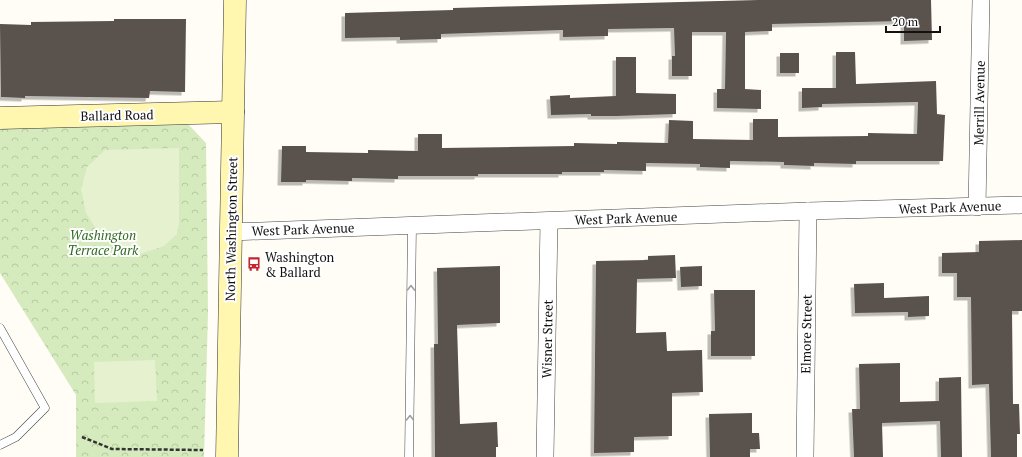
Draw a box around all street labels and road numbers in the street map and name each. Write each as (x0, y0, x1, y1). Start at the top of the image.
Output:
street label: Merrill Avenue (969, 60, 989, 146)
street label: Ballard Road (80, 105, 154, 125)
street label: North Washington Street (221, 156, 241, 301)
street label: West Park Avenue (898, 196, 1002, 218)
street label: West Park Avenue (574, 207, 678, 229)
street label: West Park Avenue (251, 218, 355, 240)
street label: Elmore Street (796, 294, 816, 374)
street label: Wisner Street (537, 299, 557, 379)

